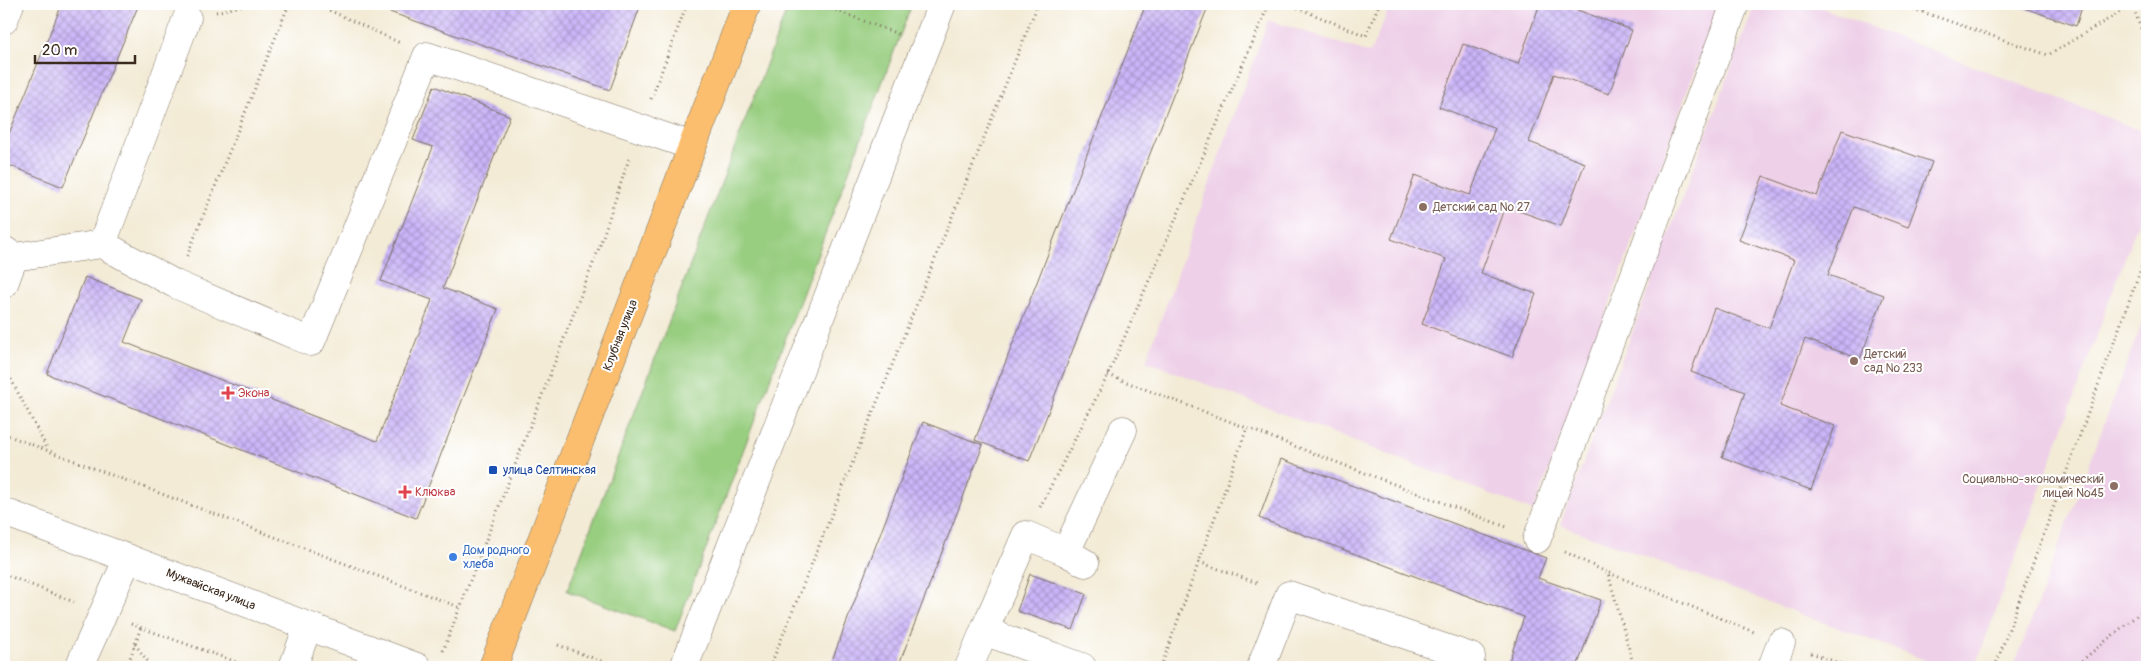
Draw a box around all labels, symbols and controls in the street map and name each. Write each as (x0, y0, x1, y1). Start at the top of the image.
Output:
scale bar (35, 32, 135, 64)
text: 20 m (42, 41, 77, 60)
place label: Детский сад № 27 (1432, 200, 1530, 215)
marker: Детский сад № 27 (1417, 201, 1429, 213)
street label: Клубная улица (600, 297, 641, 373)
place label: Детский сад № 233 (1863, 347, 1923, 376)
marker: Детский сад № 233 (1848, 355, 1860, 367)
place label: Экона (238, 386, 270, 401)
marker: Экона (222, 387, 234, 399)
place label: улица Селтинская (502, 463, 596, 478)
marker: улица Селтинская (487, 464, 499, 476)
place label: Социально-экономический лицей №45 (1962, 472, 2104, 501)
marker: Социально-экономический лицей №45 (2108, 480, 2120, 492)
place label: Клюква (415, 485, 456, 500)
marker: Клюква (399, 486, 411, 498)
place label: Дом родного хлеба (462, 543, 530, 572)
marker: Дом родного хлеба (447, 551, 459, 563)
street label: Мужвайская улица (164, 565, 258, 614)

